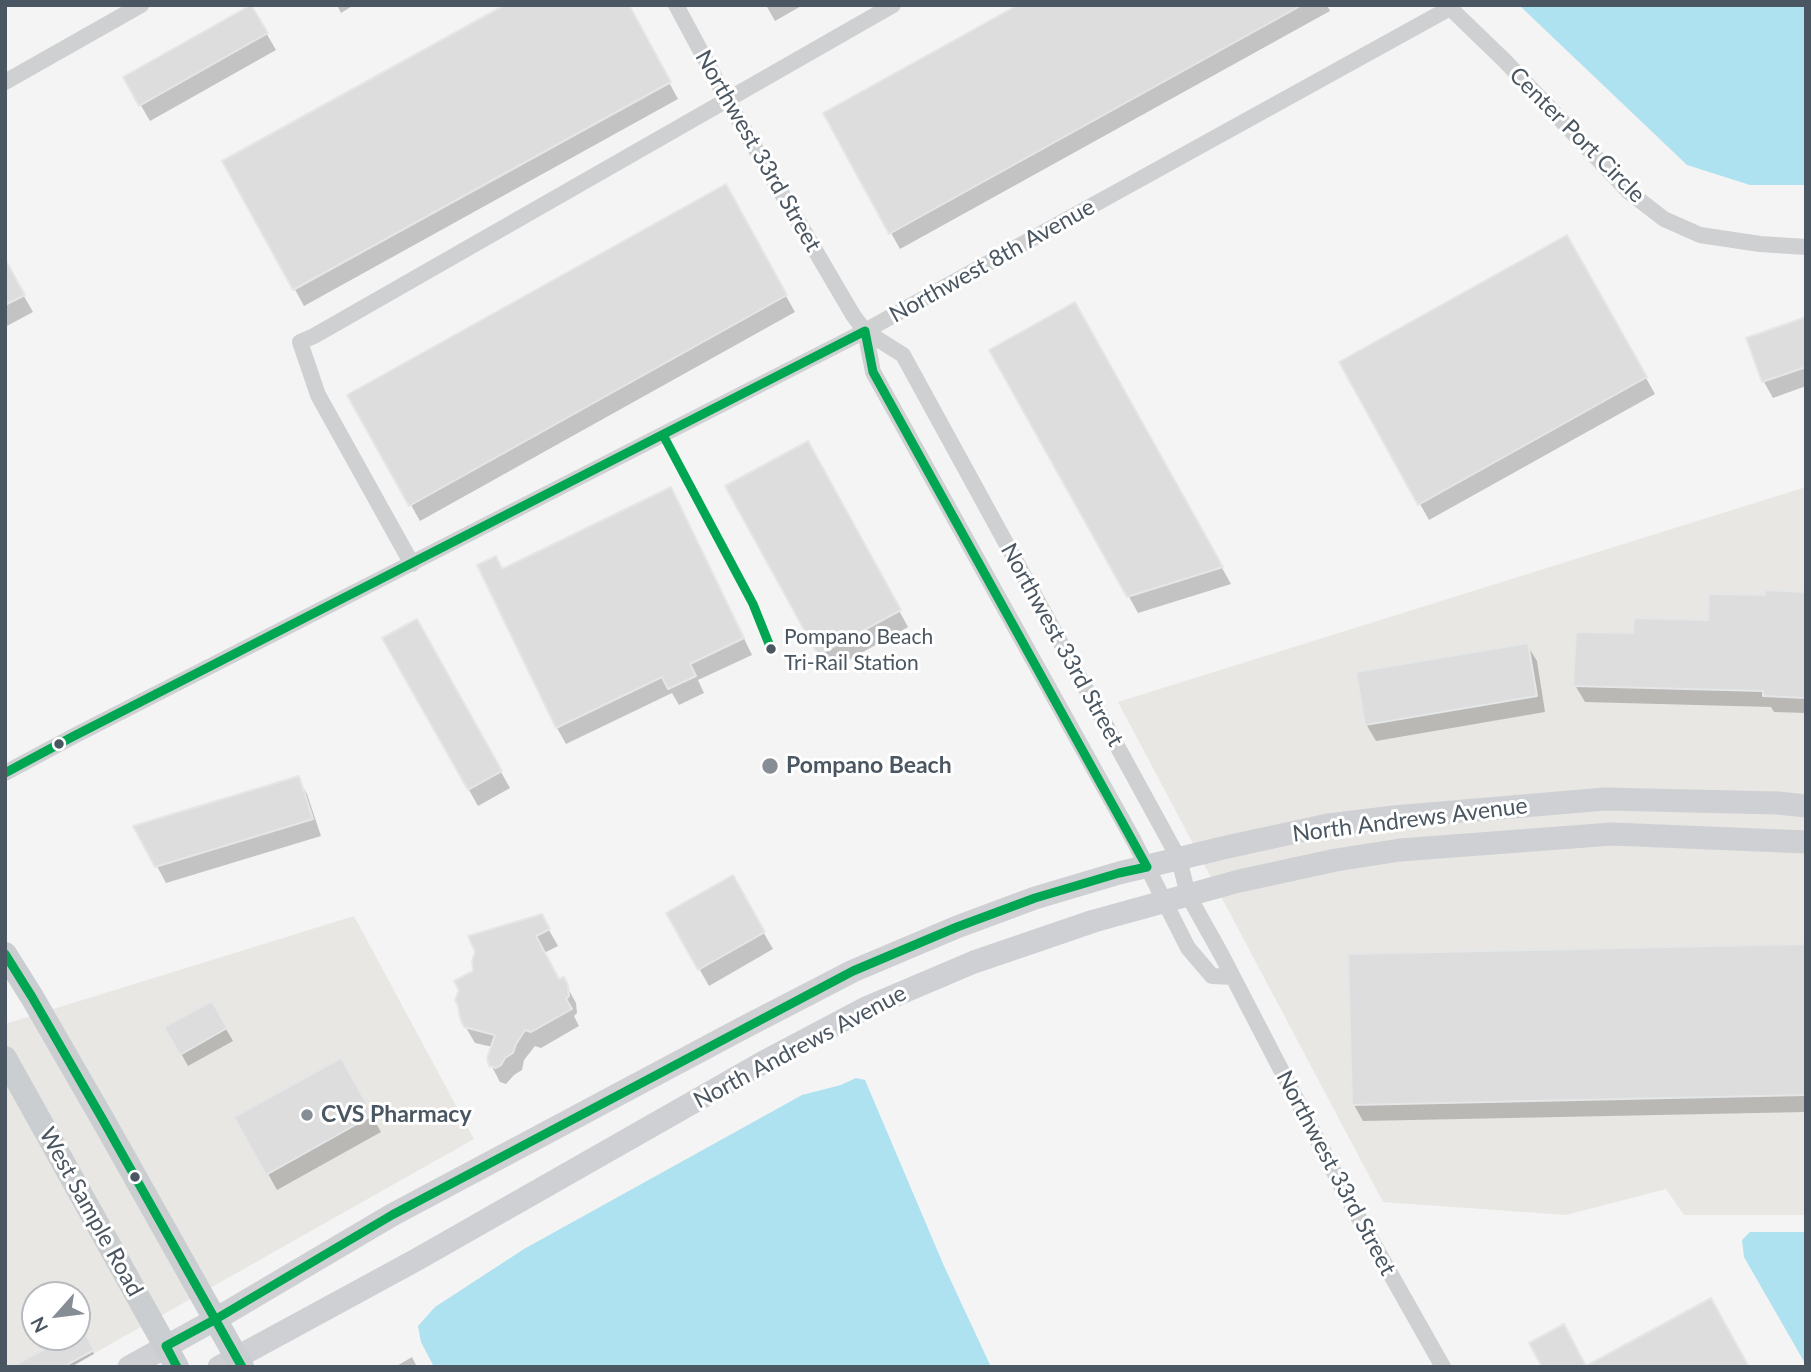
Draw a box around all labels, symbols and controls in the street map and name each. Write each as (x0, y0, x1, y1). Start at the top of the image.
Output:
street label: Northwest 33rd Street (689, 45, 827, 257)
street label: Center Port Circle (1503, 61, 1651, 209)
street label: Northwest 8th Avenue (885, 193, 1099, 329)
street label: Northwest 33rd Street (995, 539, 1129, 751)
place label: Pompano Beach Tri-Rail Station (784, 624, 933, 674)
marker: Pompano Beach Tri-Rail Station (764, 642, 778, 656)
unlabelled marker (52, 737, 66, 751)
place label: Pompano Beach (786, 752, 952, 780)
marker: Pompano Beach (760, 756, 780, 776)
street label: North Andrews Avenue (1291, 792, 1529, 848)
street label: North Andrews Avenue (689, 979, 911, 1115)
street label: Northwest 33rd Street (1270, 1066, 1402, 1280)
place label: CVS Pharmacy (321, 1101, 472, 1129)
marker: CVS Pharmacy (299, 1107, 315, 1123)
street label: West Sample Road (33, 1123, 149, 1301)
unlabelled marker (128, 1170, 142, 1184)
north arrow (21, 1281, 91, 1351)
text: N (25, 1313, 52, 1337)

